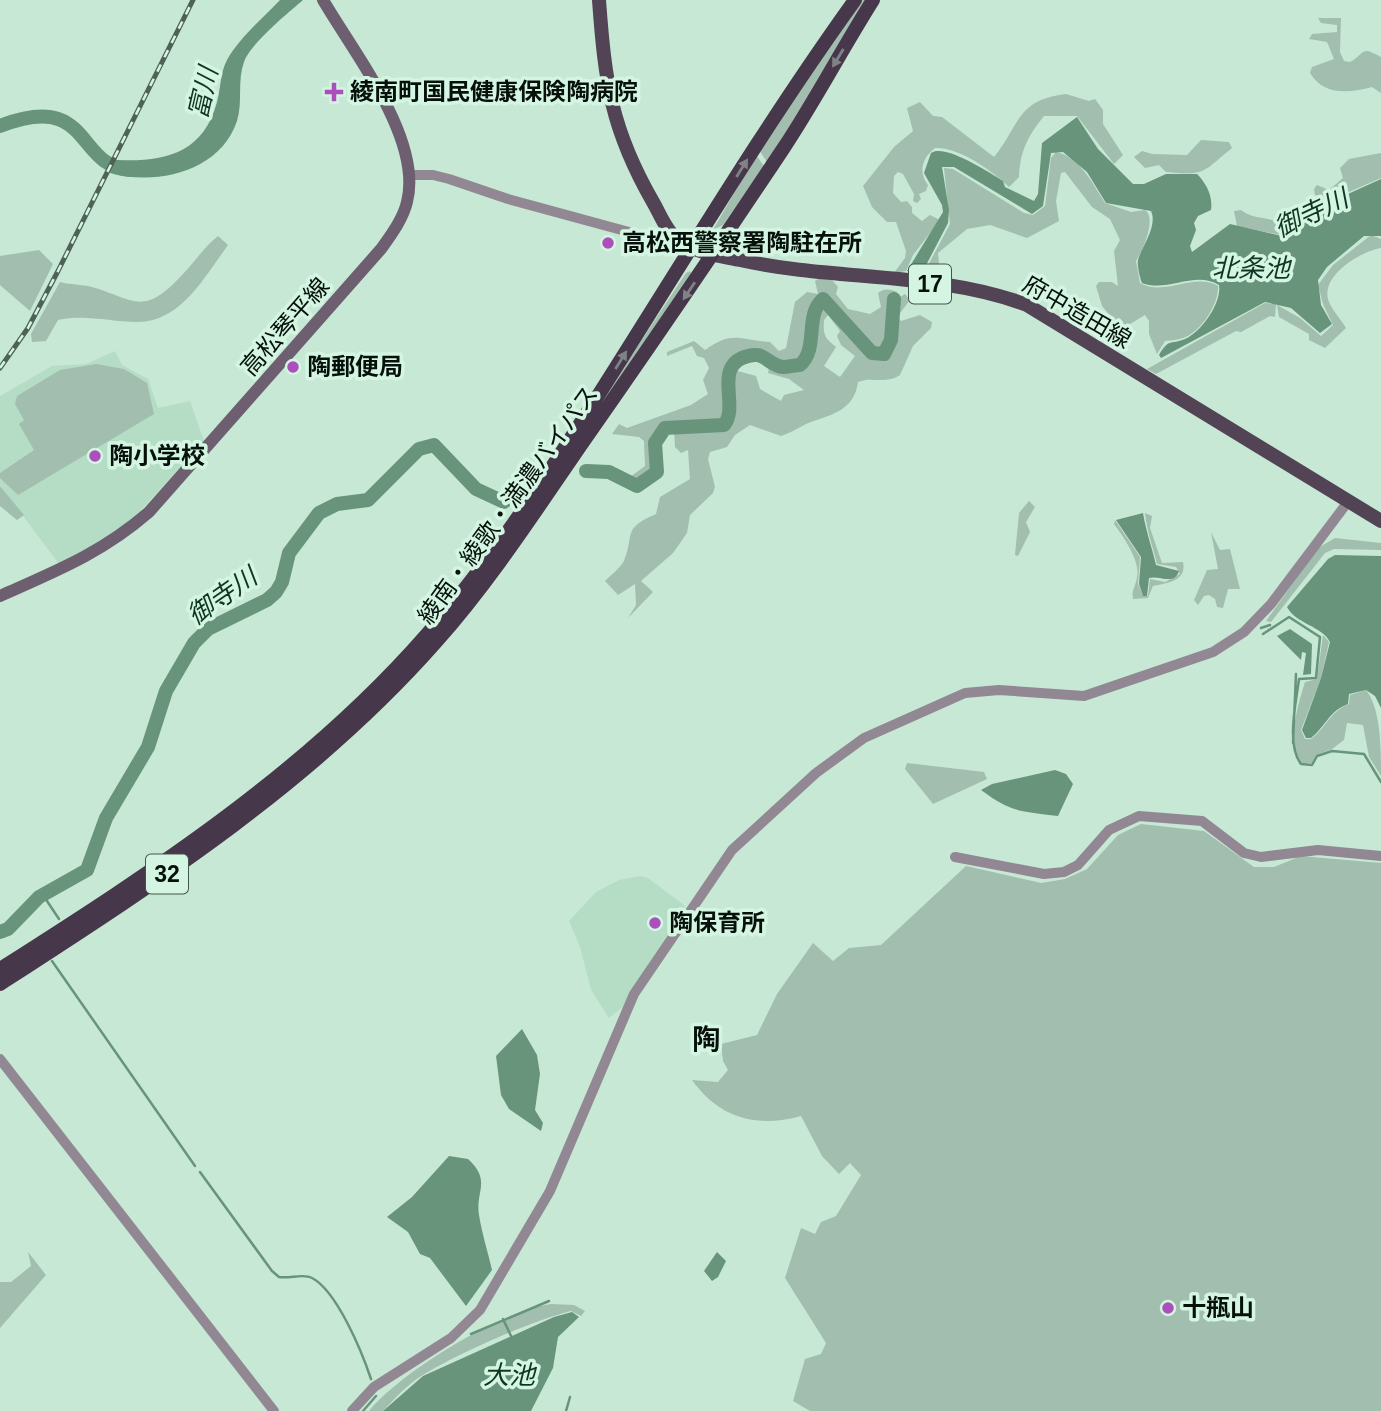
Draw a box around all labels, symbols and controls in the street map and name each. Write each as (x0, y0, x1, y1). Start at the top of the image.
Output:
one-way arrow (831, 49, 844, 68)
water label: 富川 (183, 61, 224, 122)
place label: 綾南町国民健康保険陶病院 (350, 78, 638, 105)
marker: 綾南町国民健康保険陶病院 (324, 82, 344, 102)
one-way arrow (735, 158, 748, 177)
water label: 御寺川 (1269, 182, 1355, 243)
place label: 高松西警察署陶駐在所 (622, 229, 862, 256)
marker: 高松西警察署陶駐在所 (600, 235, 616, 251)
water label: 北条池 (1212, 253, 1293, 283)
road number: 17 (909, 264, 951, 304)
street label: 府中造田線 (1019, 270, 1136, 353)
street label: 高松琴平線 (235, 273, 334, 381)
one-way arrow (682, 282, 696, 300)
one-way arrow (614, 351, 627, 370)
place label: 陶郵便局 (307, 353, 403, 380)
marker: 陶郵便局 (285, 359, 301, 375)
street label: 綾南・綾歌・満濃バイパス (412, 380, 603, 629)
place label: 陶小学校 (109, 442, 205, 469)
marker: 陶小学校 (87, 448, 103, 464)
water label: 御寺川 (181, 560, 265, 631)
road number: 32 (146, 854, 188, 894)
place label: 陶保育所 (669, 909, 765, 936)
marker: 陶保育所 (647, 915, 663, 931)
district label: 陶 (692, 1024, 720, 1055)
place label: 十瓶山 (1182, 1294, 1254, 1321)
marker: 十瓶山 (1160, 1300, 1176, 1316)
water label: 大池 (483, 1360, 538, 1390)

